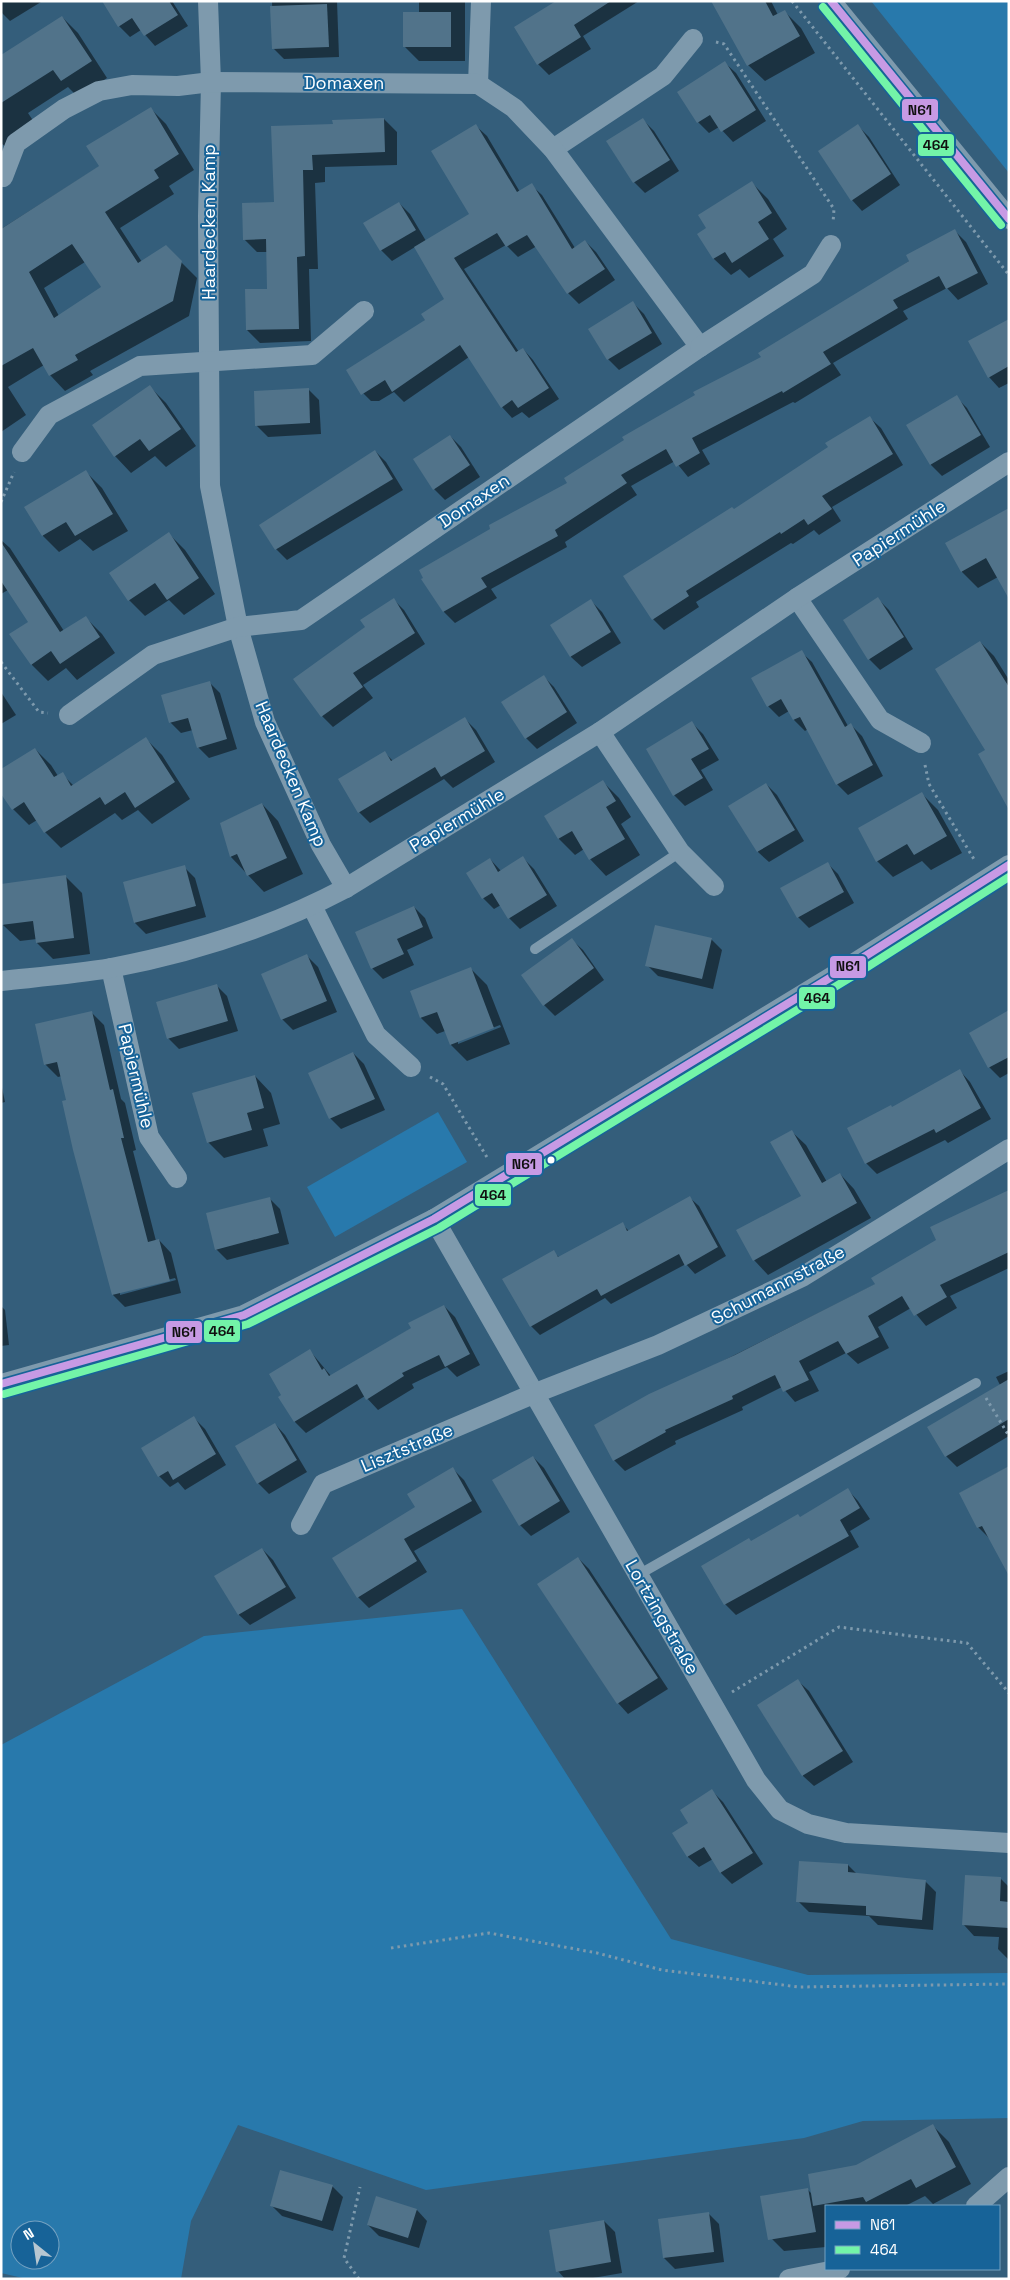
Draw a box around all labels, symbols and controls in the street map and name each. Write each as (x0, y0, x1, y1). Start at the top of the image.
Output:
street label: Domaxen (304, 71, 384, 94)
line badge: N61 (901, 98, 939, 122)
text: N61 (908, 101, 932, 119)
line badge: 464 (917, 133, 955, 157)
text: 464 (923, 136, 949, 154)
street label: Haardecken Kamp (197, 144, 220, 300)
street label: Domaxen (434, 468, 514, 533)
street label: Papiermühle (848, 494, 950, 571)
street label: Haardecken Kamp (250, 698, 333, 850)
street label: Papiermühle (405, 782, 508, 857)
line badge: N61 (829, 955, 867, 979)
text: N61 (836, 957, 860, 975)
line badge: 464 (798, 986, 836, 1010)
text: 464 (804, 989, 830, 1007)
street label: Papiermühle (113, 1021, 160, 1131)
line badge: N61 (505, 1152, 543, 1176)
text: N61 (512, 1155, 536, 1173)
unlabelled marker (546, 1155, 556, 1165)
line badge: 464 (474, 1183, 512, 1207)
text: 464 (480, 1186, 506, 1204)
street label: Schumannstraße (707, 1240, 848, 1329)
line badge: 464 (203, 1319, 241, 1343)
line badge: N61 (165, 1320, 203, 1344)
text: 464 (209, 1322, 235, 1340)
text: N61 (172, 1323, 196, 1341)
street label: Lisztstraße (357, 1418, 456, 1477)
street label: Lortzingstraße (620, 1555, 705, 1678)
legend (825, 2205, 1000, 2270)
text: N61 (870, 2215, 895, 2234)
north arrow (10, 2220, 60, 2270)
text: N (20, 2224, 37, 2244)
text: 464 (870, 2240, 898, 2259)

